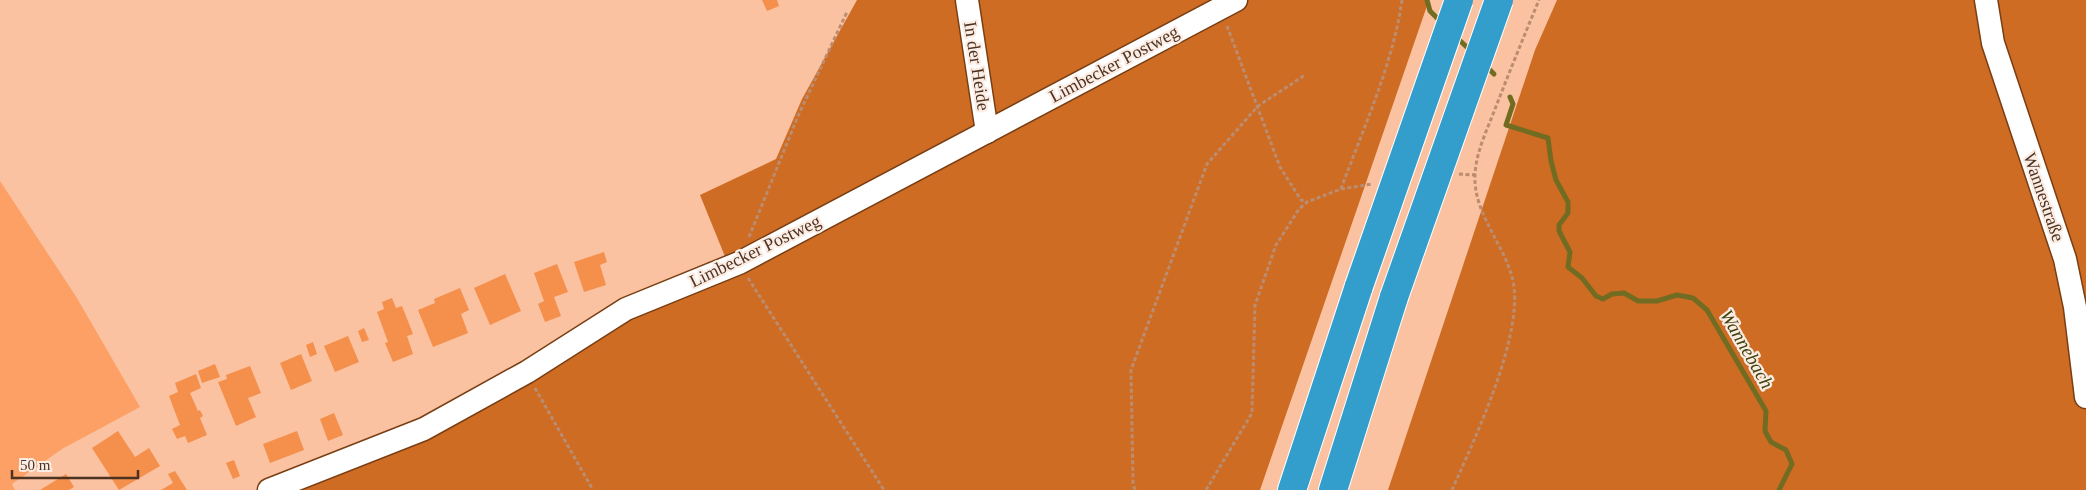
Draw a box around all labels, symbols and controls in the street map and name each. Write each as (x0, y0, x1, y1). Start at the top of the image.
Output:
street label: In der Heide (960, 20, 994, 112)
street label: Limbecker Postweg (1046, 21, 1182, 107)
street label: Wannestraße (2019, 150, 2069, 244)
street label: Limbecker Postweg (686, 211, 824, 291)
water label: Wannebach (1716, 306, 1778, 392)
scale bar (12, 448, 139, 480)
text: 50 m (20, 457, 51, 473)

